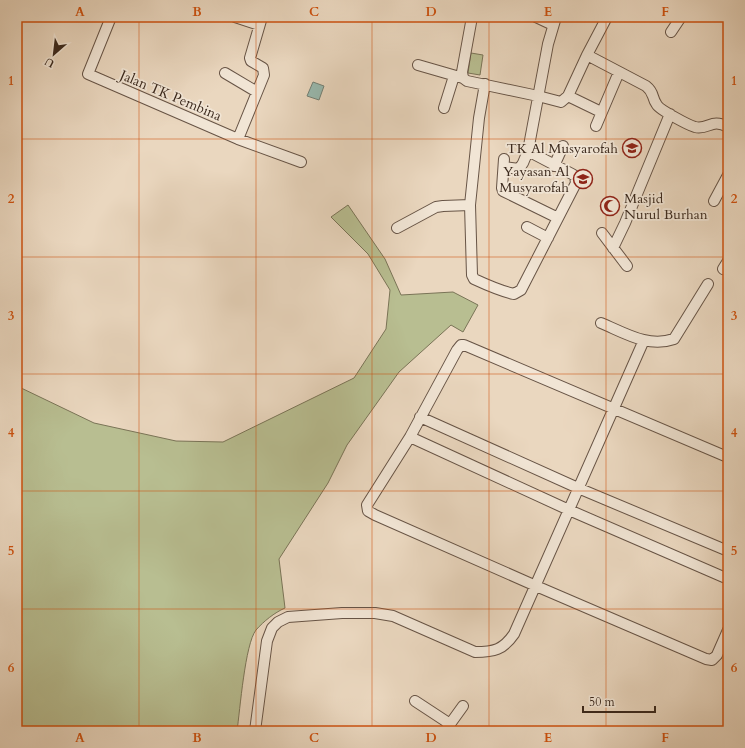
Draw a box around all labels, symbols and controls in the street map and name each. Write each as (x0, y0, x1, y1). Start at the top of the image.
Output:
text: A (75, 3, 85, 21)
text: B (192, 3, 202, 21)
text: C (309, 3, 319, 21)
text: D (425, 3, 437, 21)
text: E (544, 3, 552, 21)
text: F (661, 3, 669, 21)
north arrow (34, 34, 74, 74)
text: U (42, 54, 57, 71)
street label: Jalan TK Pembina (115, 65, 224, 125)
text: 1 (8, 72, 14, 90)
text: 1 (731, 72, 737, 90)
school or university icon: TK Al Musyarofah (621, 137, 643, 159)
place label: TK Al Musyarofah (507, 139, 618, 158)
place label: Yayasan Al Musyarofah (499, 162, 569, 197)
school or university icon: Yayasan Al Musyarofah (572, 168, 594, 190)
place label: Masjid Nurul Burhan (624, 189, 708, 224)
text: 2 (8, 190, 15, 208)
text: 2 (731, 190, 738, 208)
mosque icon: Masjid Nurul Burhan (599, 195, 621, 217)
text: 3 (8, 307, 15, 325)
text: 3 (731, 307, 738, 325)
text: 4 (8, 424, 15, 442)
text: 4 (731, 424, 738, 442)
text: 5 (8, 542, 14, 560)
text: 5 (731, 542, 737, 560)
text: 6 (8, 659, 15, 677)
text: 6 (731, 659, 738, 677)
scale bar (583, 688, 655, 714)
text: 50 m (589, 694, 616, 710)
text: A (75, 729, 85, 747)
text: B (192, 729, 202, 747)
text: C (309, 729, 319, 747)
text: D (425, 729, 437, 747)
text: E (544, 729, 552, 747)
text: F (661, 729, 669, 747)

